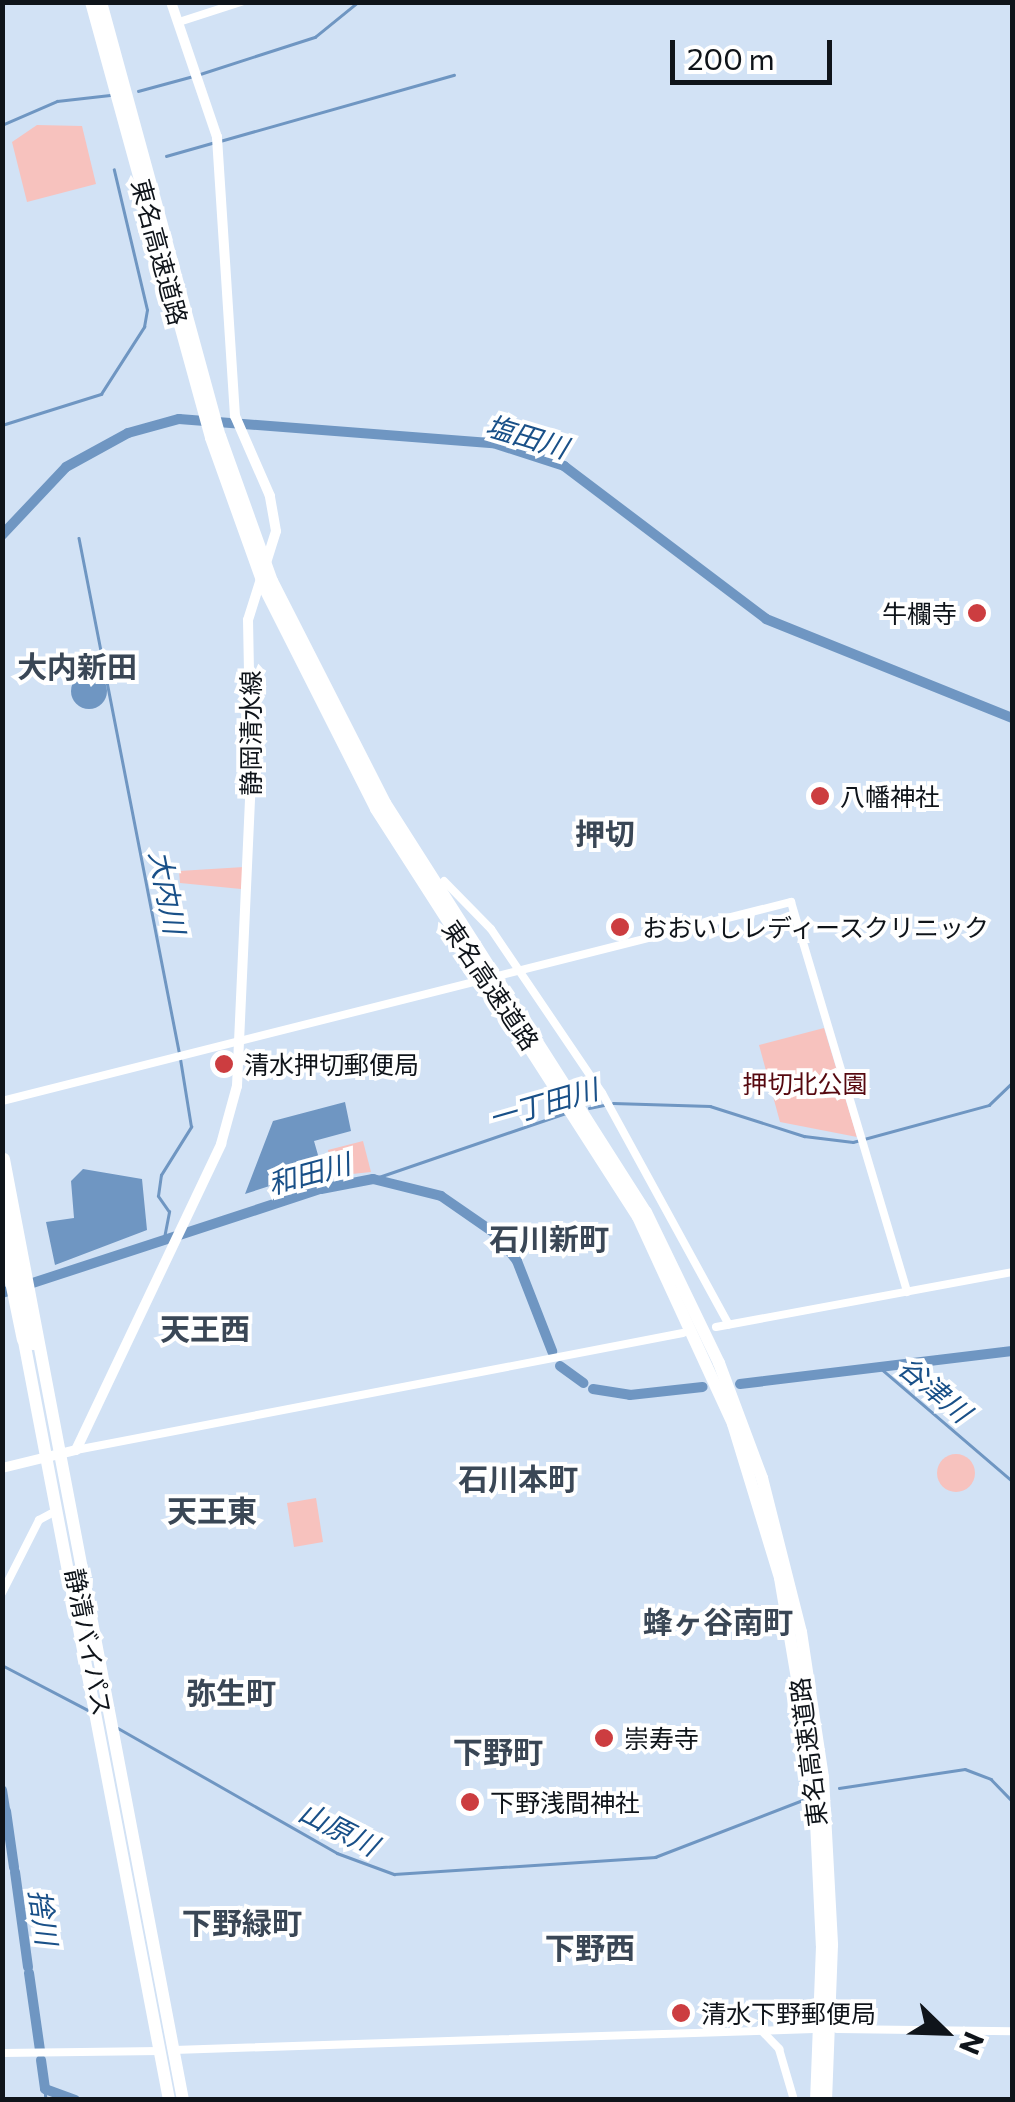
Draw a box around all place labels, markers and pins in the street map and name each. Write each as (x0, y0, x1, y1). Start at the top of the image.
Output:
place label: 牛欄寺 (882, 598, 957, 628)
marker: 牛欄寺 (966, 602, 988, 624)
place label: 八幡神社 (840, 781, 940, 811)
marker: 八幡神社 (809, 785, 831, 807)
place label: おおいしレディースクリニック (642, 912, 992, 942)
marker: おおいしレディースクリニック (607, 914, 633, 940)
place label: 清水押切郵便局 (244, 1049, 419, 1079)
marker: 清水押切郵便局 (213, 1053, 235, 1075)
place label: 崇寿寺 (624, 1723, 699, 1753)
marker: 崇寿寺 (593, 1727, 615, 1749)
place label: 下野浅間神社 (490, 1787, 640, 1817)
marker: 下野浅間神社 (459, 1791, 481, 1813)
place label: 清水下野郵便局 (701, 1998, 876, 2028)
marker: 清水下野郵便局 (670, 2002, 692, 2024)

